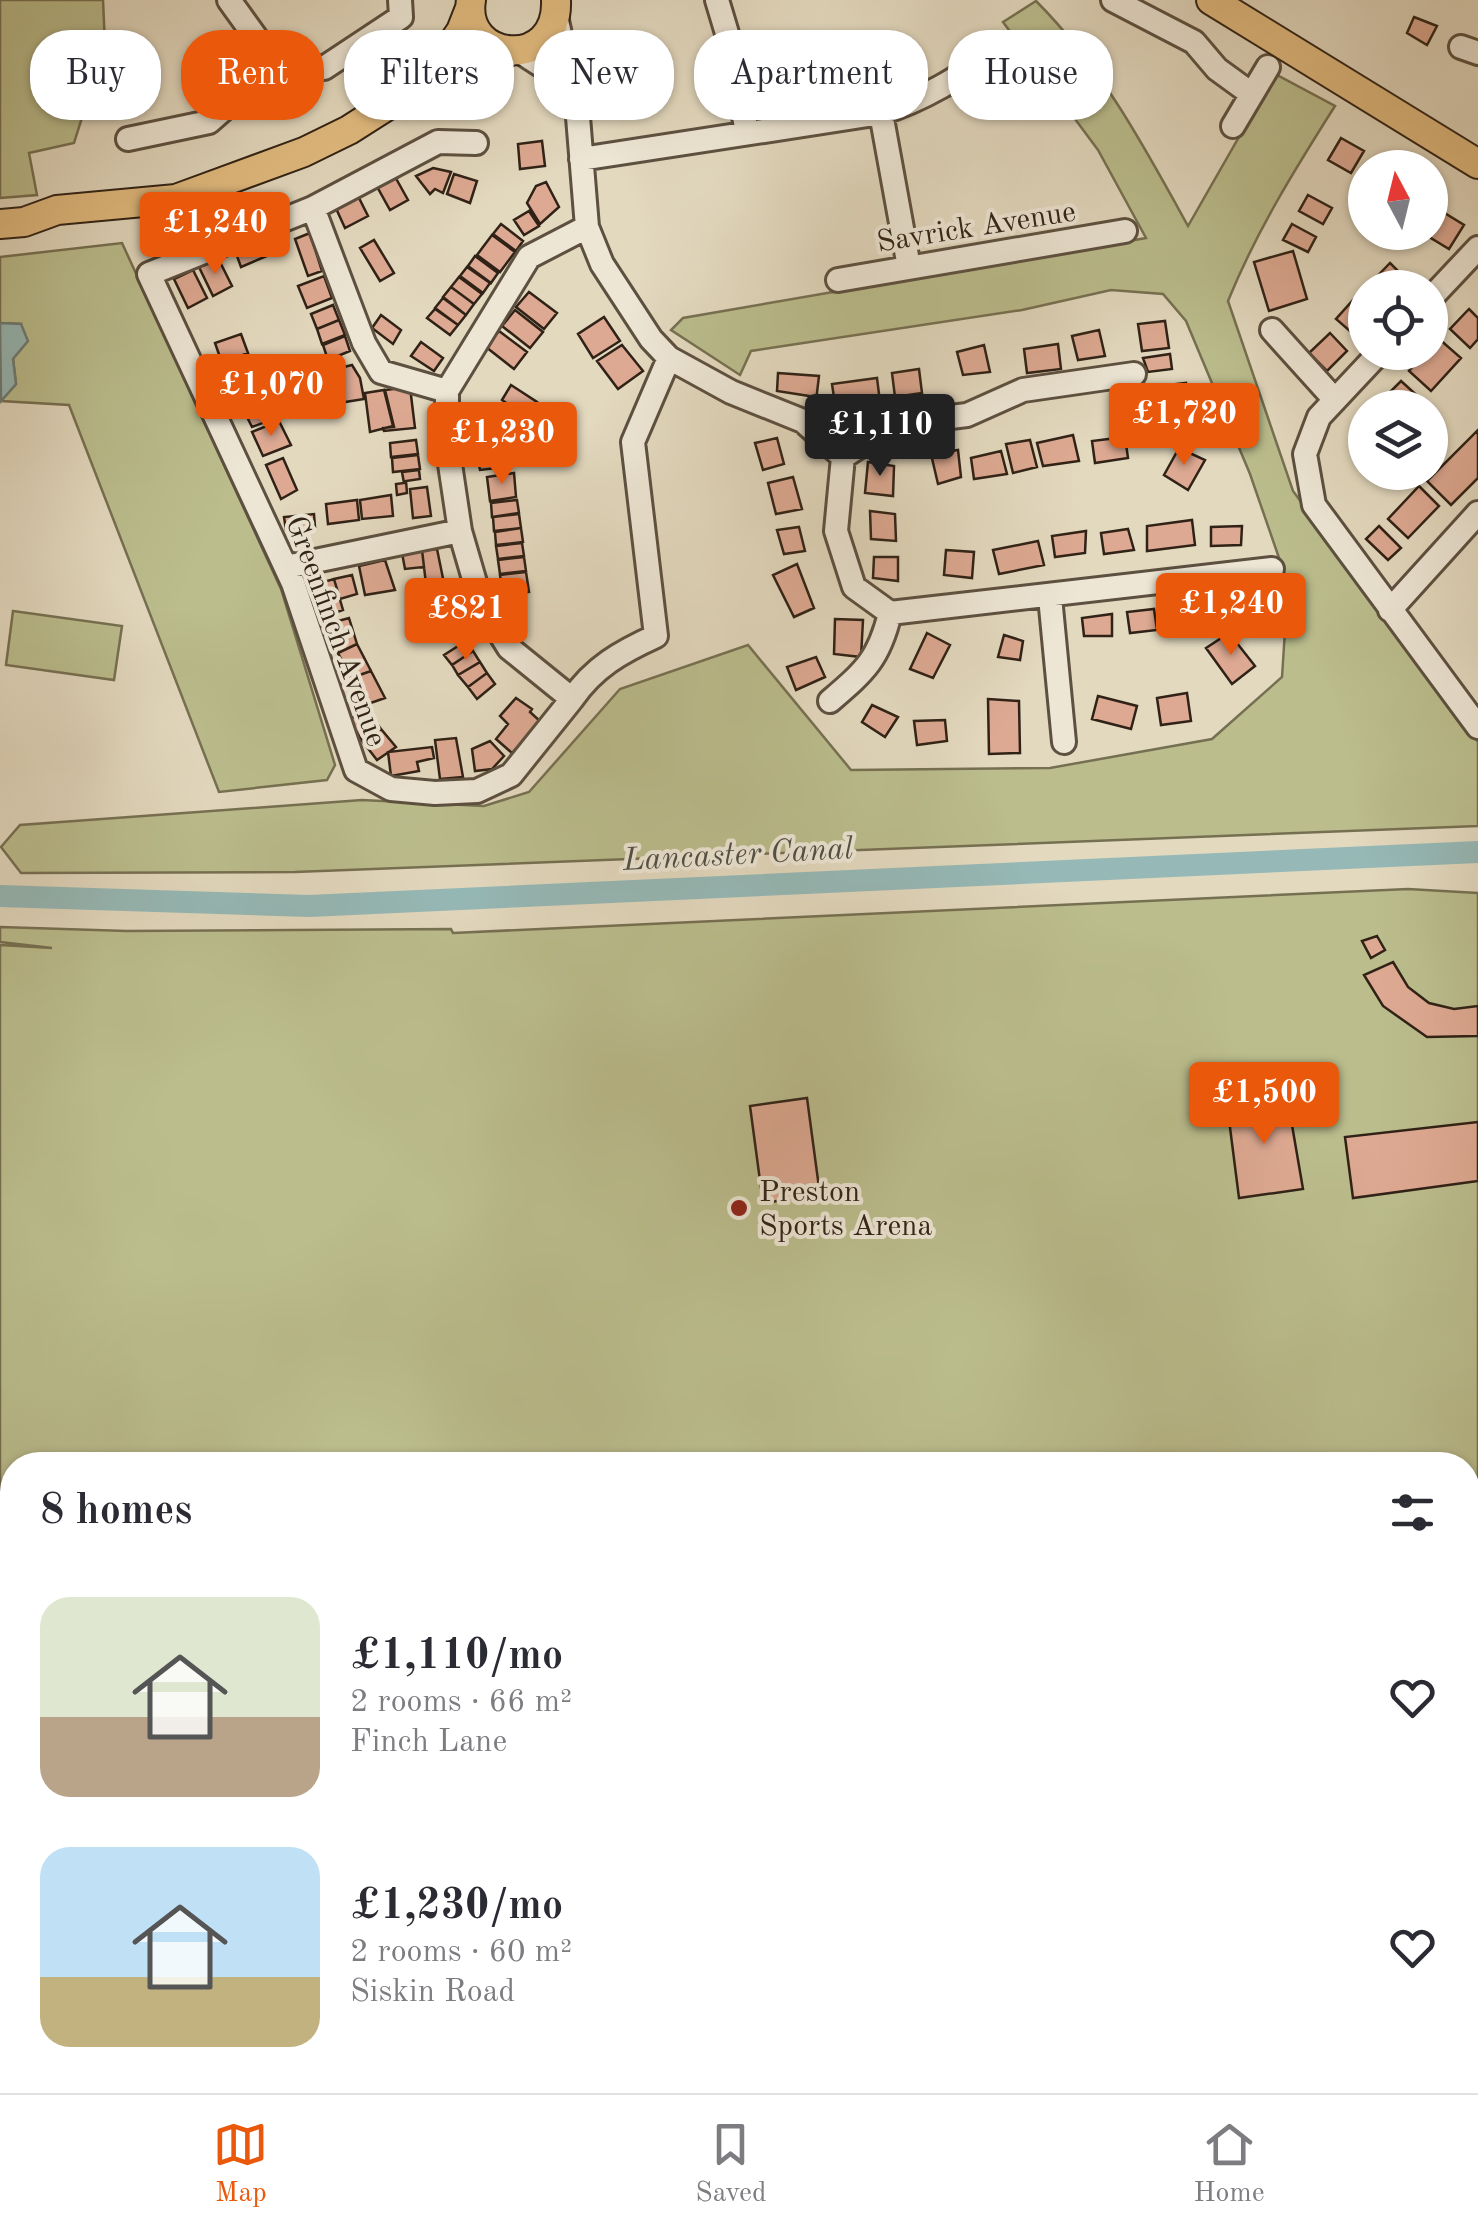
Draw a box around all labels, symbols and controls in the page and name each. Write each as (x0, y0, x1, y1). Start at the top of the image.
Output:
chip: Buy (30, 30, 161, 120)
chip: Rent (181, 30, 324, 120)
chip: Filters (344, 30, 514, 120)
chip: New (534, 30, 674, 120)
chip: Apartment (694, 30, 928, 120)
chip: House (948, 30, 1113, 120)
north arrow (1348, 150, 1448, 250)
map controls (1348, 150, 1448, 490)
pin: £1,240 (134, 192, 296, 277)
street label: Savrick Avenue (875, 197, 1078, 259)
text: £1,240 (162, 208, 268, 240)
button: locate (1348, 270, 1448, 370)
pin: £1,070 (190, 354, 352, 439)
text: £1,070 (218, 370, 324, 402)
pin: £1,720 (1103, 383, 1265, 468)
button: layers (1348, 390, 1448, 490)
pin: £1,110 (799, 394, 961, 479)
text: £1,720 (1131, 399, 1237, 431)
pin: £1,230 (421, 402, 583, 487)
text: £1,110 (827, 410, 933, 442)
text: £1,230 (449, 418, 555, 450)
street label: Greenfinch Avenue (279, 512, 391, 751)
pin: £1,240 (1150, 573, 1312, 658)
pin: £821 (407, 578, 525, 663)
text: £1,240 (1178, 589, 1284, 621)
text: £821 (427, 594, 505, 626)
water label: Lancaster Canal (621, 834, 855, 878)
pin: £1,500 (1183, 1062, 1345, 1147)
text: £1,500 (1211, 1078, 1317, 1110)
place label: Preston Sports Arena (759, 1178, 932, 1242)
marker: Preston Sports Arena (728, 1197, 750, 1219)
icon: filters (1385, 1485, 1440, 1540)
text: 8 homes (40, 1491, 192, 1533)
text: £1,110/mo (350, 1636, 563, 1678)
icon: home (120, 1637, 240, 1757)
icon: heart (1385, 1670, 1440, 1725)
text: 2 rooms · 66 m² (350, 1687, 572, 1719)
text: Finch Lane (350, 1727, 507, 1759)
text: £1,230/mo (350, 1886, 563, 1928)
icon: home (120, 1887, 240, 2007)
icon: heart (1385, 1920, 1440, 1975)
text: 2 rooms · 60 m² (350, 1937, 572, 1969)
text: Siskin Road (350, 1977, 515, 2009)
tab: Map (213, 2117, 268, 2212)
tab: Saved (695, 2117, 767, 2212)
tab: Home (1193, 2117, 1265, 2212)

